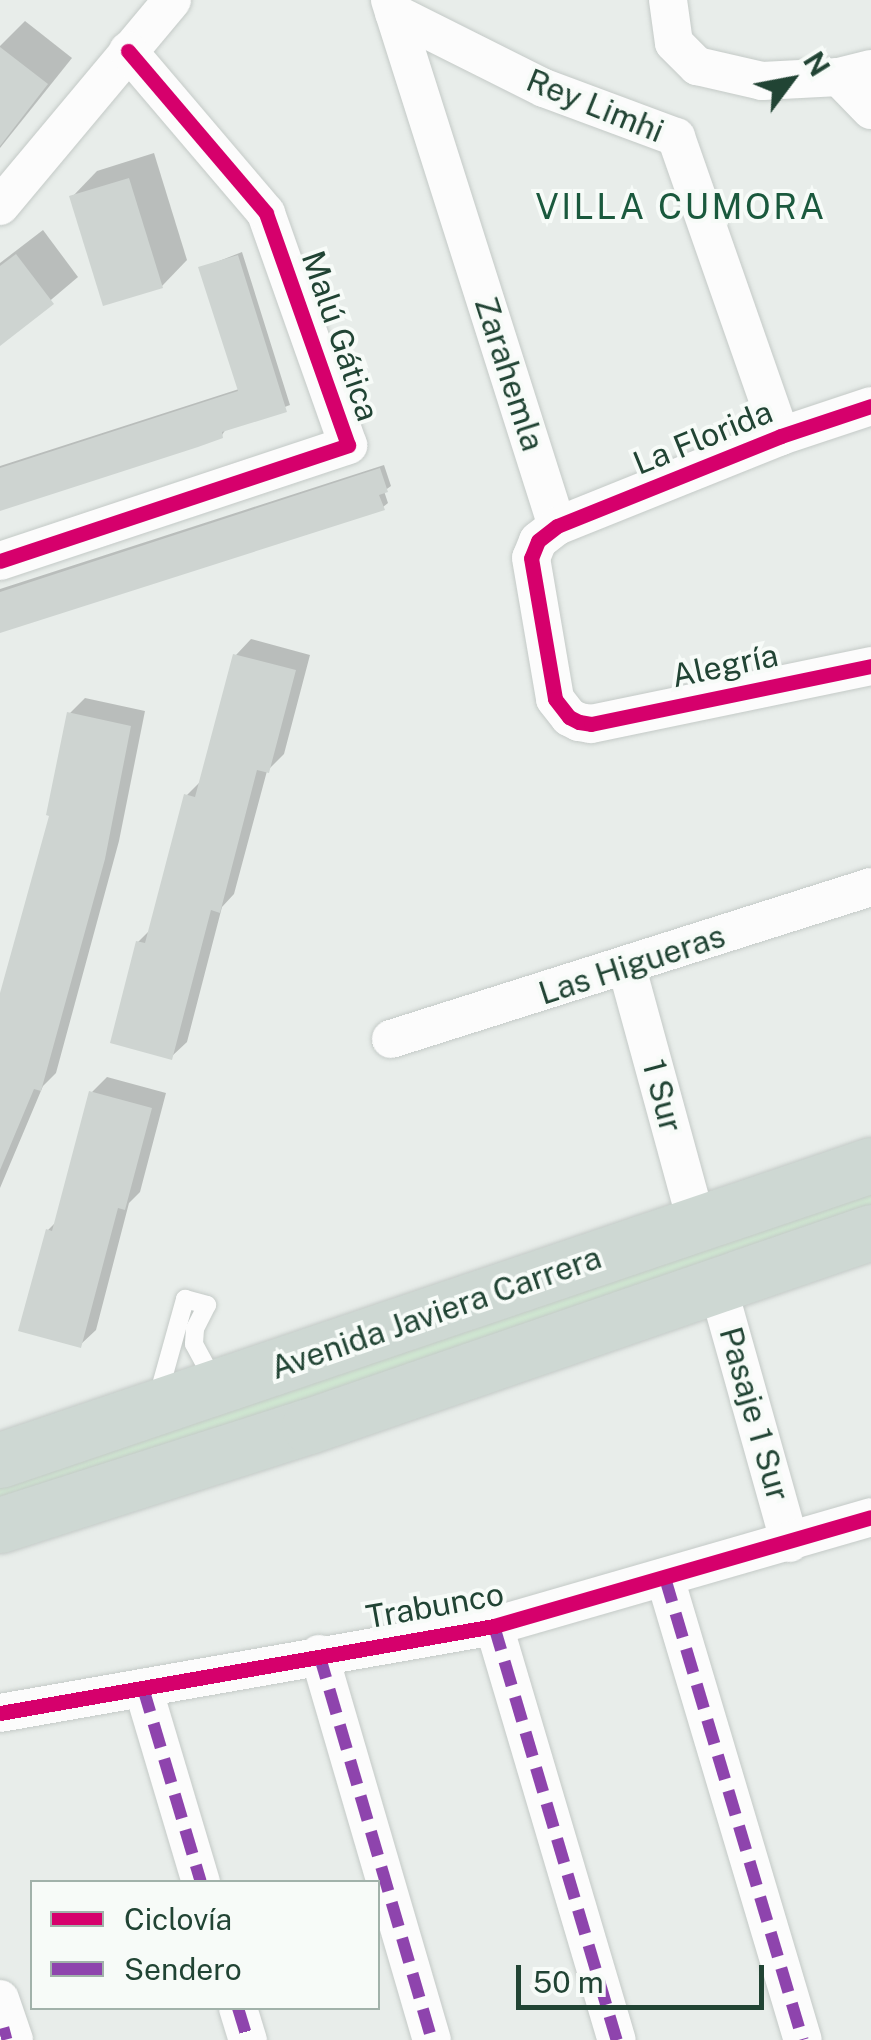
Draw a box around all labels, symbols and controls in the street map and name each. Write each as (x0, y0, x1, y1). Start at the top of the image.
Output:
north arrow (741, 30, 841, 130)
text: N (797, 46, 837, 82)
street label: Rey Limhi (521, 61, 669, 151)
district label: VILLA CUMORA (535, 186, 827, 228)
street label: Malú Gática (293, 246, 387, 426)
street label: Zarahemla (466, 292, 552, 456)
street label: La Florida (628, 393, 778, 483)
street label: Alegría (668, 636, 782, 696)
street label: Las Higueras (534, 917, 730, 1013)
street label: 1 Sur (634, 1056, 690, 1136)
street label: Avenida Javiera Carrera (266, 1238, 606, 1388)
street label: Pasaje 1 Sur (711, 1322, 797, 1506)
street label: Trabunco (363, 1575, 507, 1637)
legend (30, 1880, 380, 2010)
text: Ciclovía (124, 1901, 232, 1937)
scale bar (521, 1945, 768, 2007)
text: Sendero (124, 1951, 242, 1987)
text: 50 m (533, 1964, 604, 2000)

